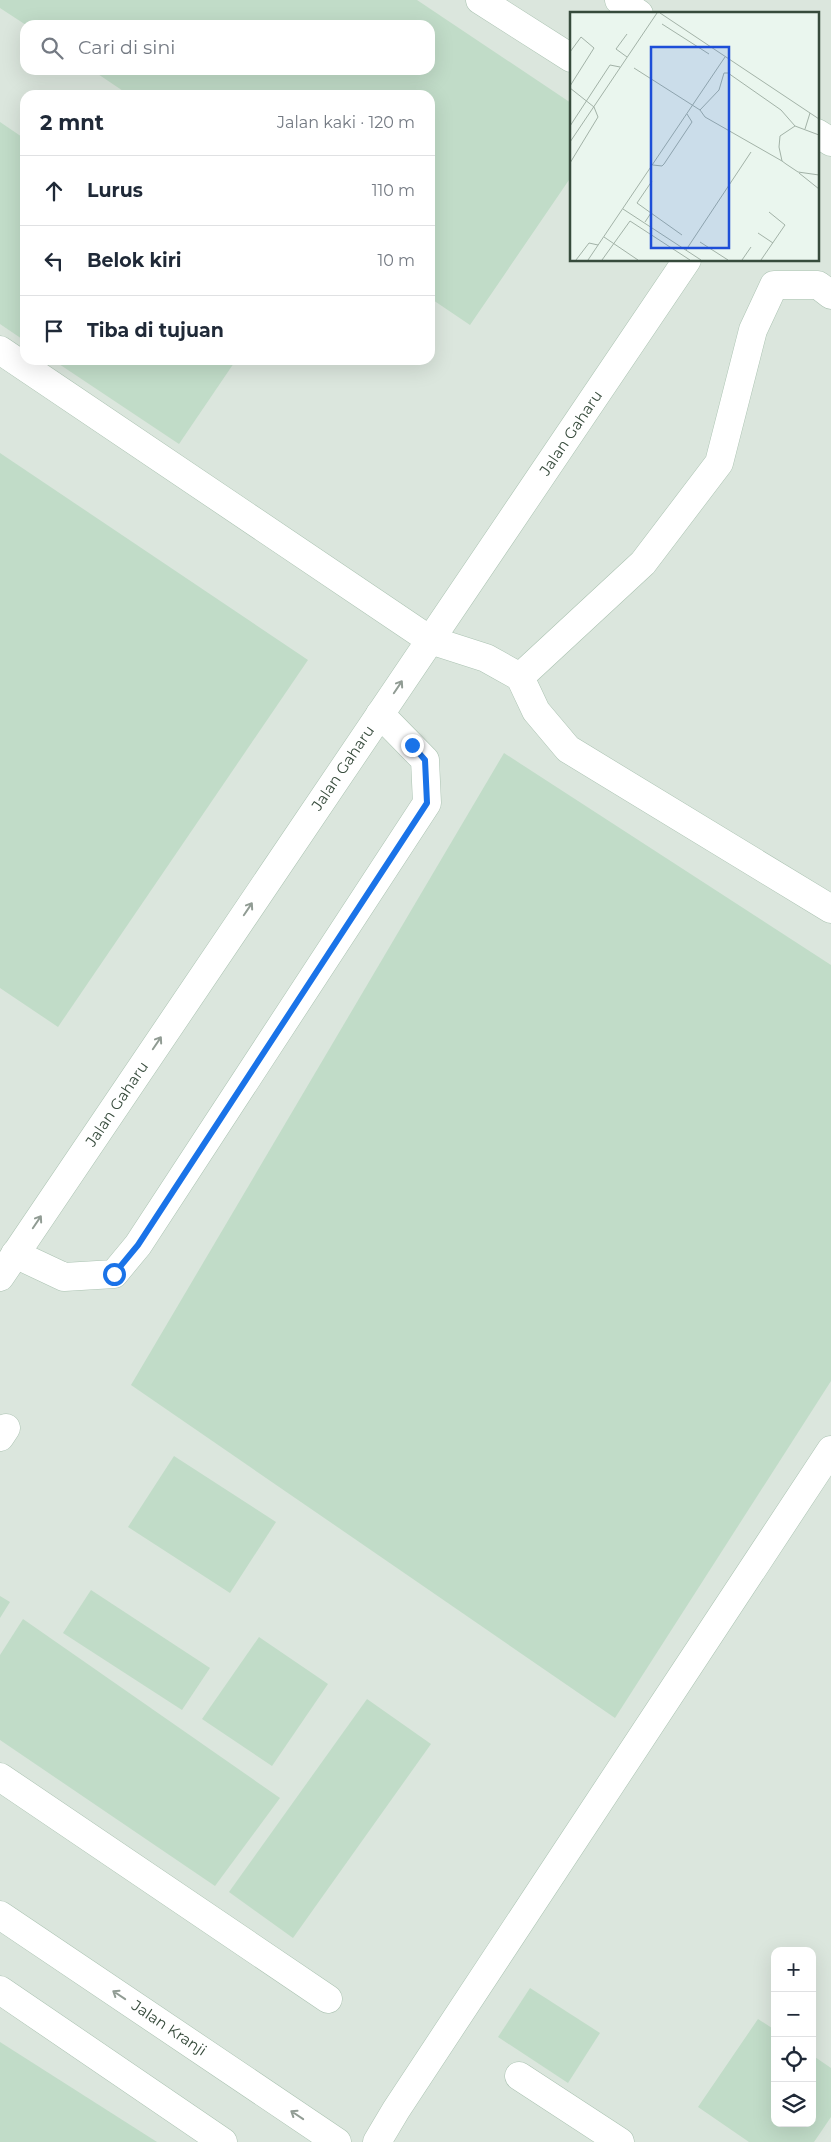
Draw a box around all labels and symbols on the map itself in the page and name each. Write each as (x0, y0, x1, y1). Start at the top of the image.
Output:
inset map (570, 12, 818, 261)
street label: Jalan Gaharu (535, 386, 606, 480)
one-way arrow (393, 680, 403, 694)
street label: Jalan Gaharu (307, 721, 378, 815)
route end (401, 734, 424, 757)
one-way arrow (243, 902, 253, 916)
one-way arrow (153, 1037, 163, 1051)
street label: Jalan Gaharu (81, 1057, 152, 1151)
one-way arrow (32, 1215, 42, 1229)
route start (103, 1263, 126, 1286)
one-way arrow (112, 1989, 126, 1999)
street label: Jalan Kranji (127, 1995, 210, 2060)
one-way arrow (290, 2110, 304, 2120)

